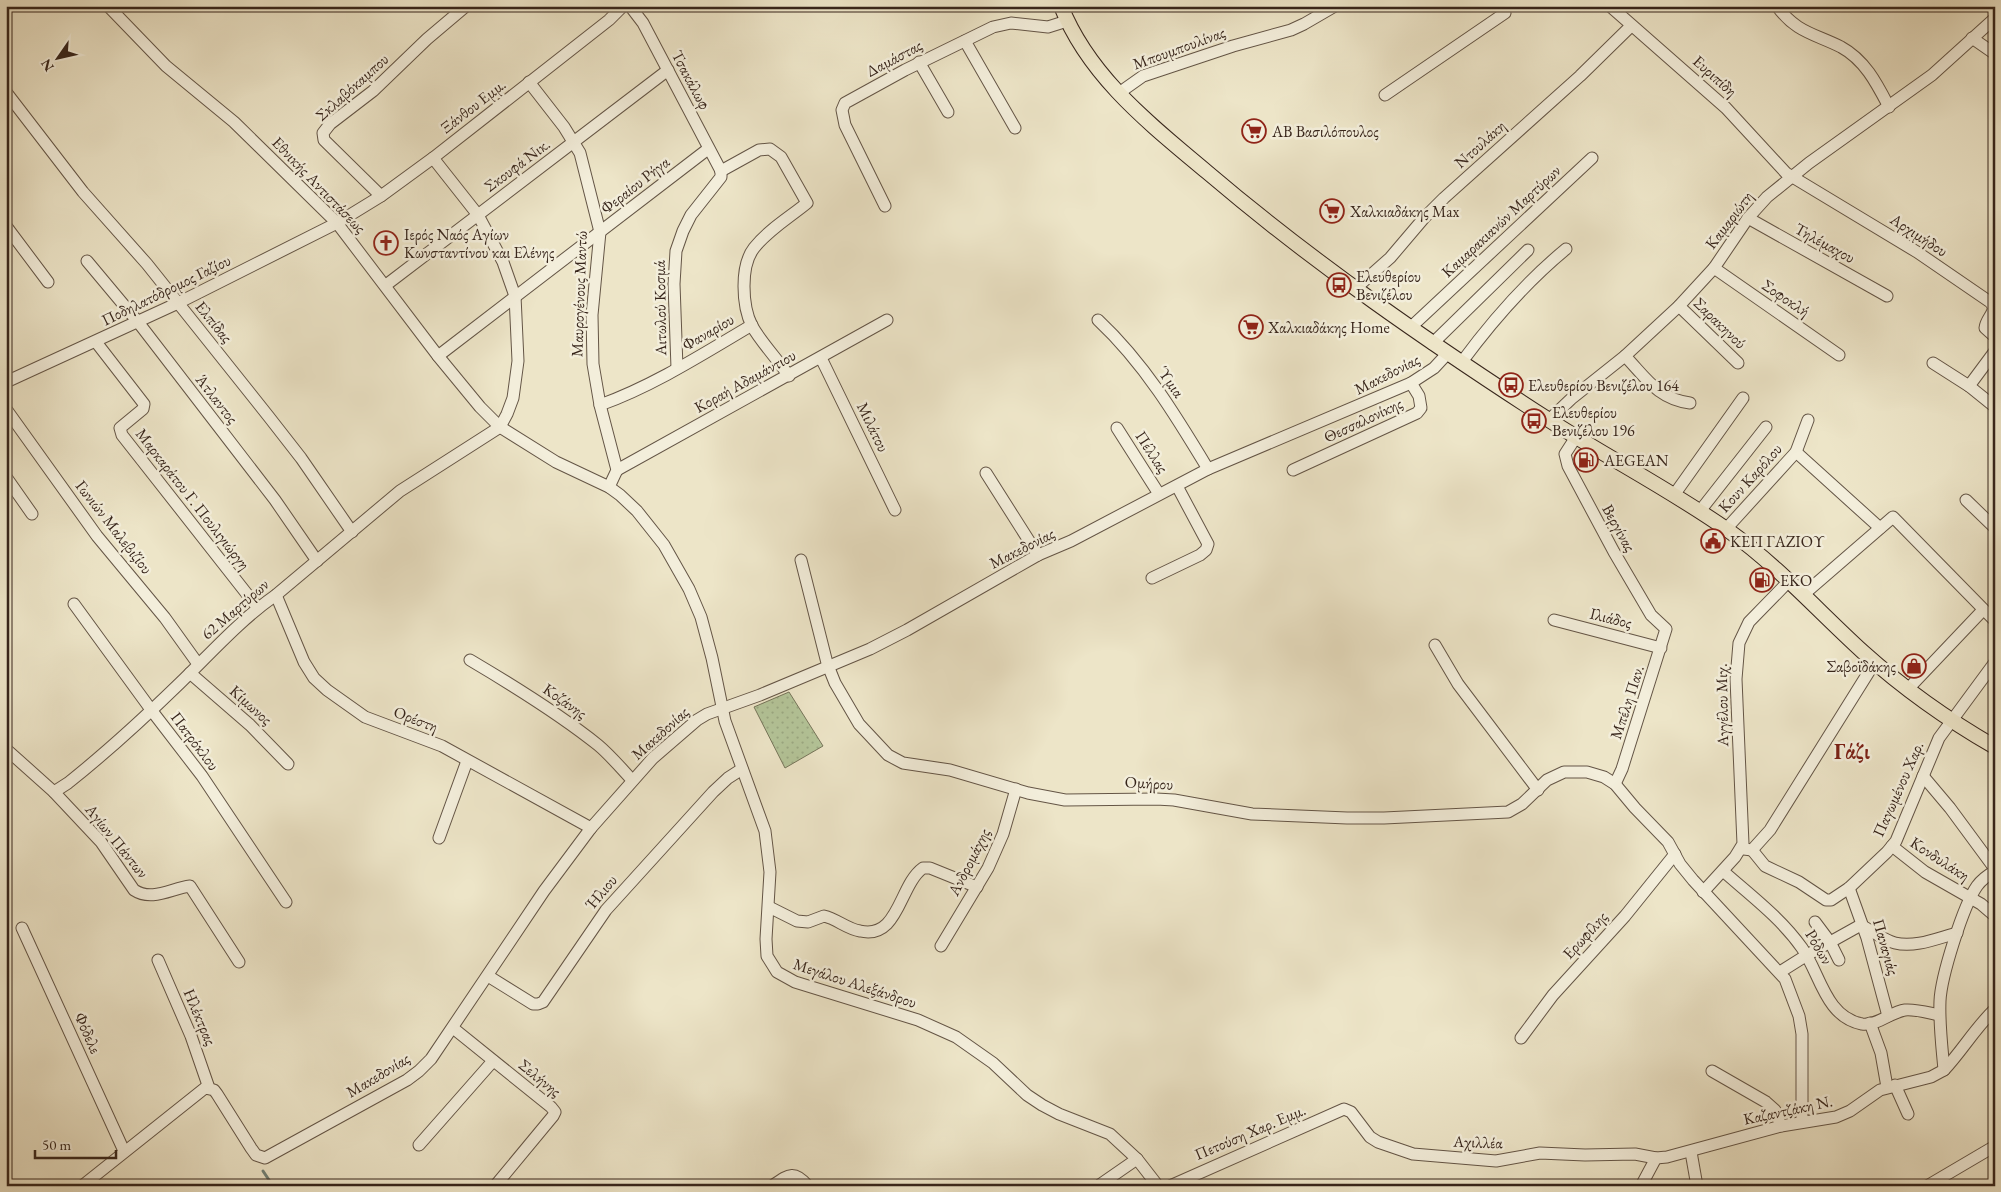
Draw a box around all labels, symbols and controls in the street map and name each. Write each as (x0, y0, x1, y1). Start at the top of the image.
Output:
street label: Μπουμπουλίνας (1130, 21, 1229, 74)
north arrow (32, 32, 82, 82)
street label: Δαμάστας (862, 34, 926, 82)
street label: Τσακάλωφ (667, 47, 715, 114)
street label: Σκλαβόκαμπου (311, 49, 393, 125)
street label: Ευριπίδη (1688, 51, 1742, 101)
text: N (36, 55, 58, 75)
street label: Ξάνθου Εμμ. (436, 74, 510, 138)
street label: Ντουλάκη (1450, 115, 1510, 173)
supermarket icon: ΑΒ Βασιλόπουλος (1241, 118, 1267, 144)
place label: ΑΒ Βασιλόπουλος (1271, 121, 1379, 142)
street label: Εθνικής Αντιστάσεως (267, 132, 371, 238)
street label: Σκουφά Νικ. (480, 133, 554, 197)
street label: Φεραίου Ρήγα (596, 151, 674, 219)
street label: Καμαρακιανών Μαρτύρων (1437, 160, 1565, 282)
street label: Καμαριώτη (1700, 187, 1758, 253)
supermarket icon: Χαλκιαδάκης Max (1319, 198, 1345, 224)
place label: Χαλκιαδάκης Max (1349, 201, 1460, 222)
street label: Αρχιμήδου (1885, 208, 1952, 261)
street label: Τηλέμαχου (1791, 218, 1859, 268)
place label: Ιερός Ναός Αγίων Κωνσταντίνου και Ελένης (404, 224, 555, 263)
church icon: Ιερός Ναός Αγίων Κωνσταντίνου και Ελένης (373, 230, 399, 256)
street label: Μαυρογένους Μαντώ (566, 231, 592, 357)
street label: Ποδηλατόδρομος Γαζίου (98, 250, 234, 330)
street label: Αιτωλού Κοσμά (649, 259, 671, 357)
place label: Ελευθερίου Βενιζέλου (1356, 266, 1421, 305)
bus stop icon: Ελευθερίου Βενιζέλου (1326, 272, 1352, 298)
street label: Σοφοκλή (1758, 274, 1814, 322)
street label: Σαρακηνού (1689, 293, 1751, 353)
street label: Ελπίδας (191, 297, 238, 348)
street label: Φαναρίου (678, 309, 738, 355)
supermarket icon: Χαλκιαδάκης Home (1238, 314, 1264, 340)
place label: Χαλκιαδάκης Home (1267, 317, 1390, 338)
street label: Κοραή Αδαμάντιου (691, 344, 800, 418)
street label: Μακεδονίας (1351, 348, 1424, 399)
street label: Ύμια (1152, 361, 1190, 402)
street label: Άτλαντος (190, 369, 243, 428)
bus stop icon: Ελευθερίου Βενιζέλου 164 (1498, 372, 1524, 398)
place label: Ελευθερίου Βενιζέλου 164 (1528, 375, 1679, 396)
street label: Θεσσαλονίκης (1320, 392, 1406, 447)
street label: Μιλάτου (852, 399, 894, 455)
place label: Ελευθερίου Βενιζέλου 196 (1552, 402, 1635, 441)
bus stop icon: Ελευθερίου Βενιζέλου 196 (1521, 408, 1547, 434)
street label: Μαρκαράτου Γ. Πουλιγιώργη (131, 424, 255, 574)
street label: Πέλλας (1131, 427, 1174, 478)
street label: Κουν Καρόλου (1713, 439, 1787, 517)
fuel station icon: AEGEAN (1573, 447, 1599, 473)
place label: AEGEAN (1603, 450, 1669, 471)
street label: Γωνιών Μαλεβιζίου (71, 476, 157, 578)
street label: Βεργίνας (1597, 500, 1641, 556)
street label: Μακεδονίας (986, 522, 1059, 573)
public building icon: ΚΕΠ ΓΑΖΙΟΥ (1700, 528, 1726, 554)
place label: ΚΕΠ ΓΑΖΙΟΥ (1730, 531, 1825, 552)
fuel station icon: EKO (1749, 567, 1775, 593)
place label: EKO (1780, 570, 1812, 591)
street label: 62 Μαρτύρων (197, 574, 273, 644)
street label: Ιλιάδος (1588, 603, 1635, 633)
shop icon: Σαβοϊδάκης (1901, 653, 1927, 679)
place label: Σαβοϊδάκης (1826, 656, 1896, 677)
street label: Μπέλη Παν. (1605, 662, 1649, 742)
street label: Αγγέλου Μιχ. (1711, 663, 1733, 748)
street label: Κοζάνης (539, 678, 592, 724)
street label: Κίμωνος (225, 680, 277, 730)
street label: Ορέστη (391, 701, 441, 737)
street label: Μακεδονίας (627, 701, 694, 764)
street label: Πατρόκλου (166, 707, 224, 775)
district label: Γάζι (1834, 738, 1870, 765)
street label: Παγωμένου Χαρ. (1868, 738, 1928, 840)
street label: Ομήρου (1124, 771, 1174, 795)
street label: Αγίων Πάντων (80, 799, 153, 882)
street label: Ανδρομάχης (943, 824, 995, 900)
street label: Κονδυλάκη (1906, 832, 1974, 886)
street label: Ήλιου (580, 870, 622, 914)
street label: Ερωφίλης (1558, 906, 1612, 963)
street label: Παναγιάς (1868, 916, 1904, 978)
street label: Ρόδων (1800, 926, 1838, 968)
street label: Μεγάλου Αλεξάνδρου (791, 953, 919, 1013)
street label: Ηλέκτρας (179, 986, 221, 1049)
street label: Φόδελε (70, 1009, 106, 1057)
street label: Μακεδονίας (342, 1048, 414, 1102)
street label: Σελήνης (514, 1054, 566, 1102)
street label: Καζαντζάκη Ν. (1742, 1090, 1834, 1130)
street label: Πετούση Χαρ. Εμμ. (1191, 1099, 1309, 1165)
scale bar (35, 1127, 116, 1159)
street label: Αχιλλέα (1452, 1131, 1504, 1153)
text: 50 m (42, 1135, 71, 1154)

